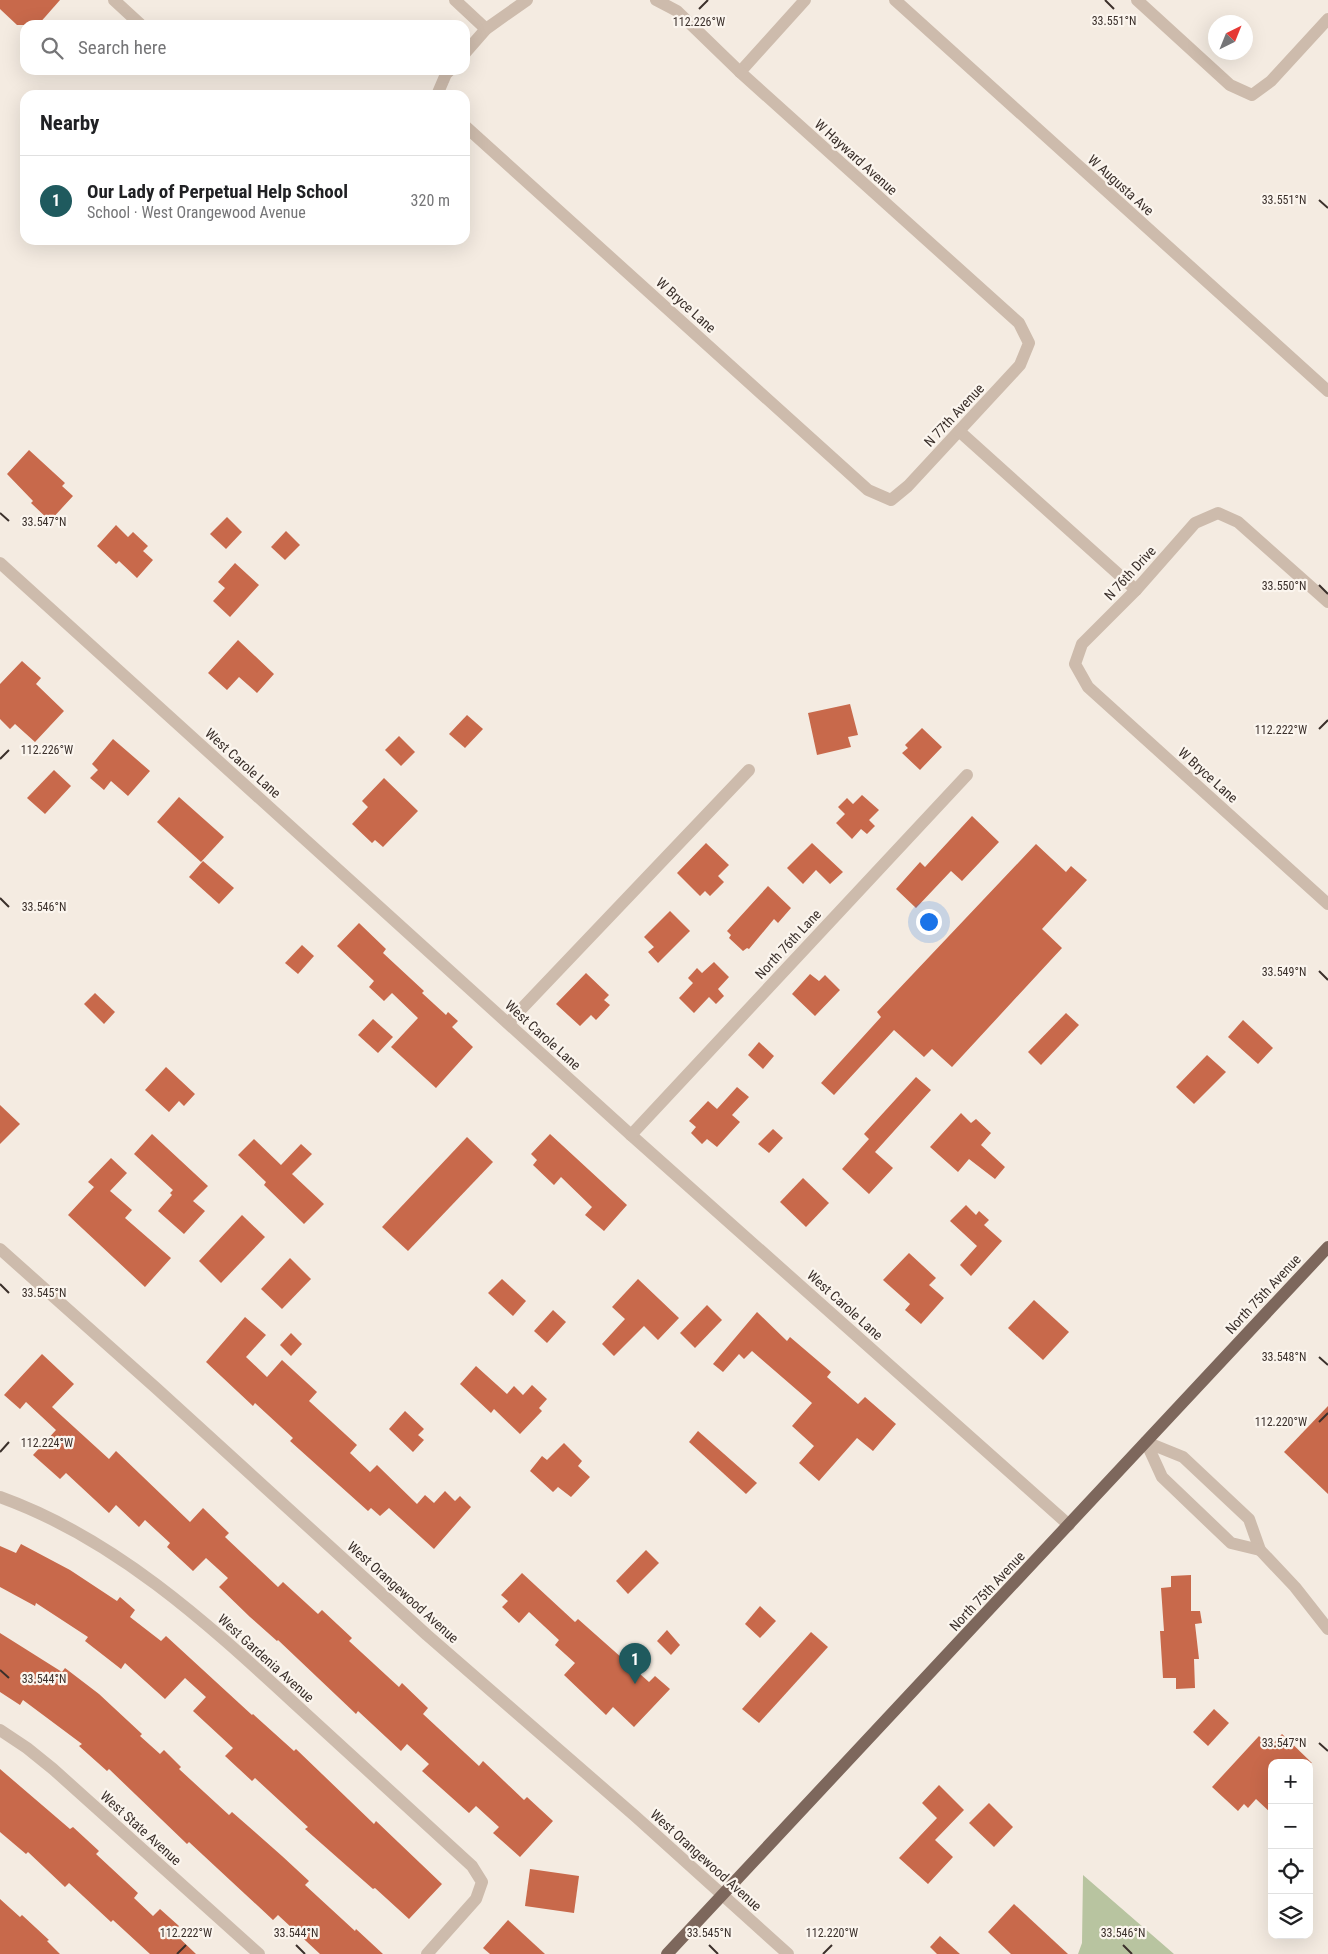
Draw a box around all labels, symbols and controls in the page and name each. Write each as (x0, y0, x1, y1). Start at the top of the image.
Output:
text: 33.551°N (1092, 14, 1136, 28)
text: 112.226°W (673, 15, 725, 29)
north arrow (1208, 15, 1253, 60)
search box (20, 20, 470, 75)
icon: search (38, 34, 66, 62)
text: Search here (78, 36, 166, 59)
text: Nearby (40, 111, 99, 135)
street label: W Hayward Avenue (811, 116, 901, 198)
street label: W Augusta Ave (1085, 151, 1157, 219)
text: Our Lady of Perpetual Help School (87, 180, 348, 203)
text: 1 (52, 191, 60, 210)
text: 320 m (411, 191, 450, 210)
text: 33.551°N (1262, 193, 1306, 207)
text: School · West Orangewood Avenue (87, 203, 306, 222)
street label: W Bryce Lane (653, 274, 719, 336)
street label: N 77th Avenue (921, 380, 987, 450)
text: 33.547°N (22, 515, 66, 529)
street label: N 76th Drive (1101, 542, 1159, 603)
text: 33.550°N (1262, 579, 1306, 593)
text: 112.222°W (1255, 723, 1307, 737)
street label: West Carole Lane (202, 725, 284, 801)
text: 112.226°W (21, 743, 73, 757)
street label: W Bryce Lane (1175, 744, 1241, 806)
text: 33.546°N (22, 900, 66, 914)
street label: North 76th Lane (752, 906, 825, 982)
your location (916, 909, 942, 935)
text: 33.549°N (1262, 965, 1306, 979)
street label: West Carole Lane (502, 997, 584, 1073)
street label: North 75th Avenue (1222, 1251, 1304, 1337)
street label: West Carole Lane (804, 1267, 886, 1343)
text: 33.545°N (22, 1286, 66, 1300)
text: 33.548°N (1262, 1350, 1306, 1364)
text: 112.220°W (1255, 1415, 1307, 1429)
text: 112.224°W (21, 1436, 73, 1450)
street label: West Orangewood Avenue (344, 1538, 462, 1646)
street label: North 75th Avenue (946, 1548, 1028, 1634)
street label: West Gardenia Avenue (215, 1611, 318, 1706)
pin: 1 (619, 1643, 651, 1684)
text: 33.544°N (22, 1672, 66, 1686)
text: 33.547°N (1262, 1736, 1306, 1750)
map controls (1268, 1759, 1313, 1939)
button: + (1268, 1759, 1313, 1804)
street label: West State Avenue (97, 1788, 185, 1869)
button: − (1268, 1804, 1313, 1849)
street label: West Orangewood Avenue (647, 1806, 765, 1914)
button: locate (1268, 1849, 1313, 1894)
button: layers (1268, 1894, 1313, 1939)
text: 112.222°W (160, 1926, 212, 1940)
text: 33.544°N (274, 1926, 318, 1940)
text: 33.545°N (687, 1926, 731, 1940)
text: 112.220°W (806, 1926, 858, 1940)
text: 33.546°N (1101, 1926, 1145, 1940)

